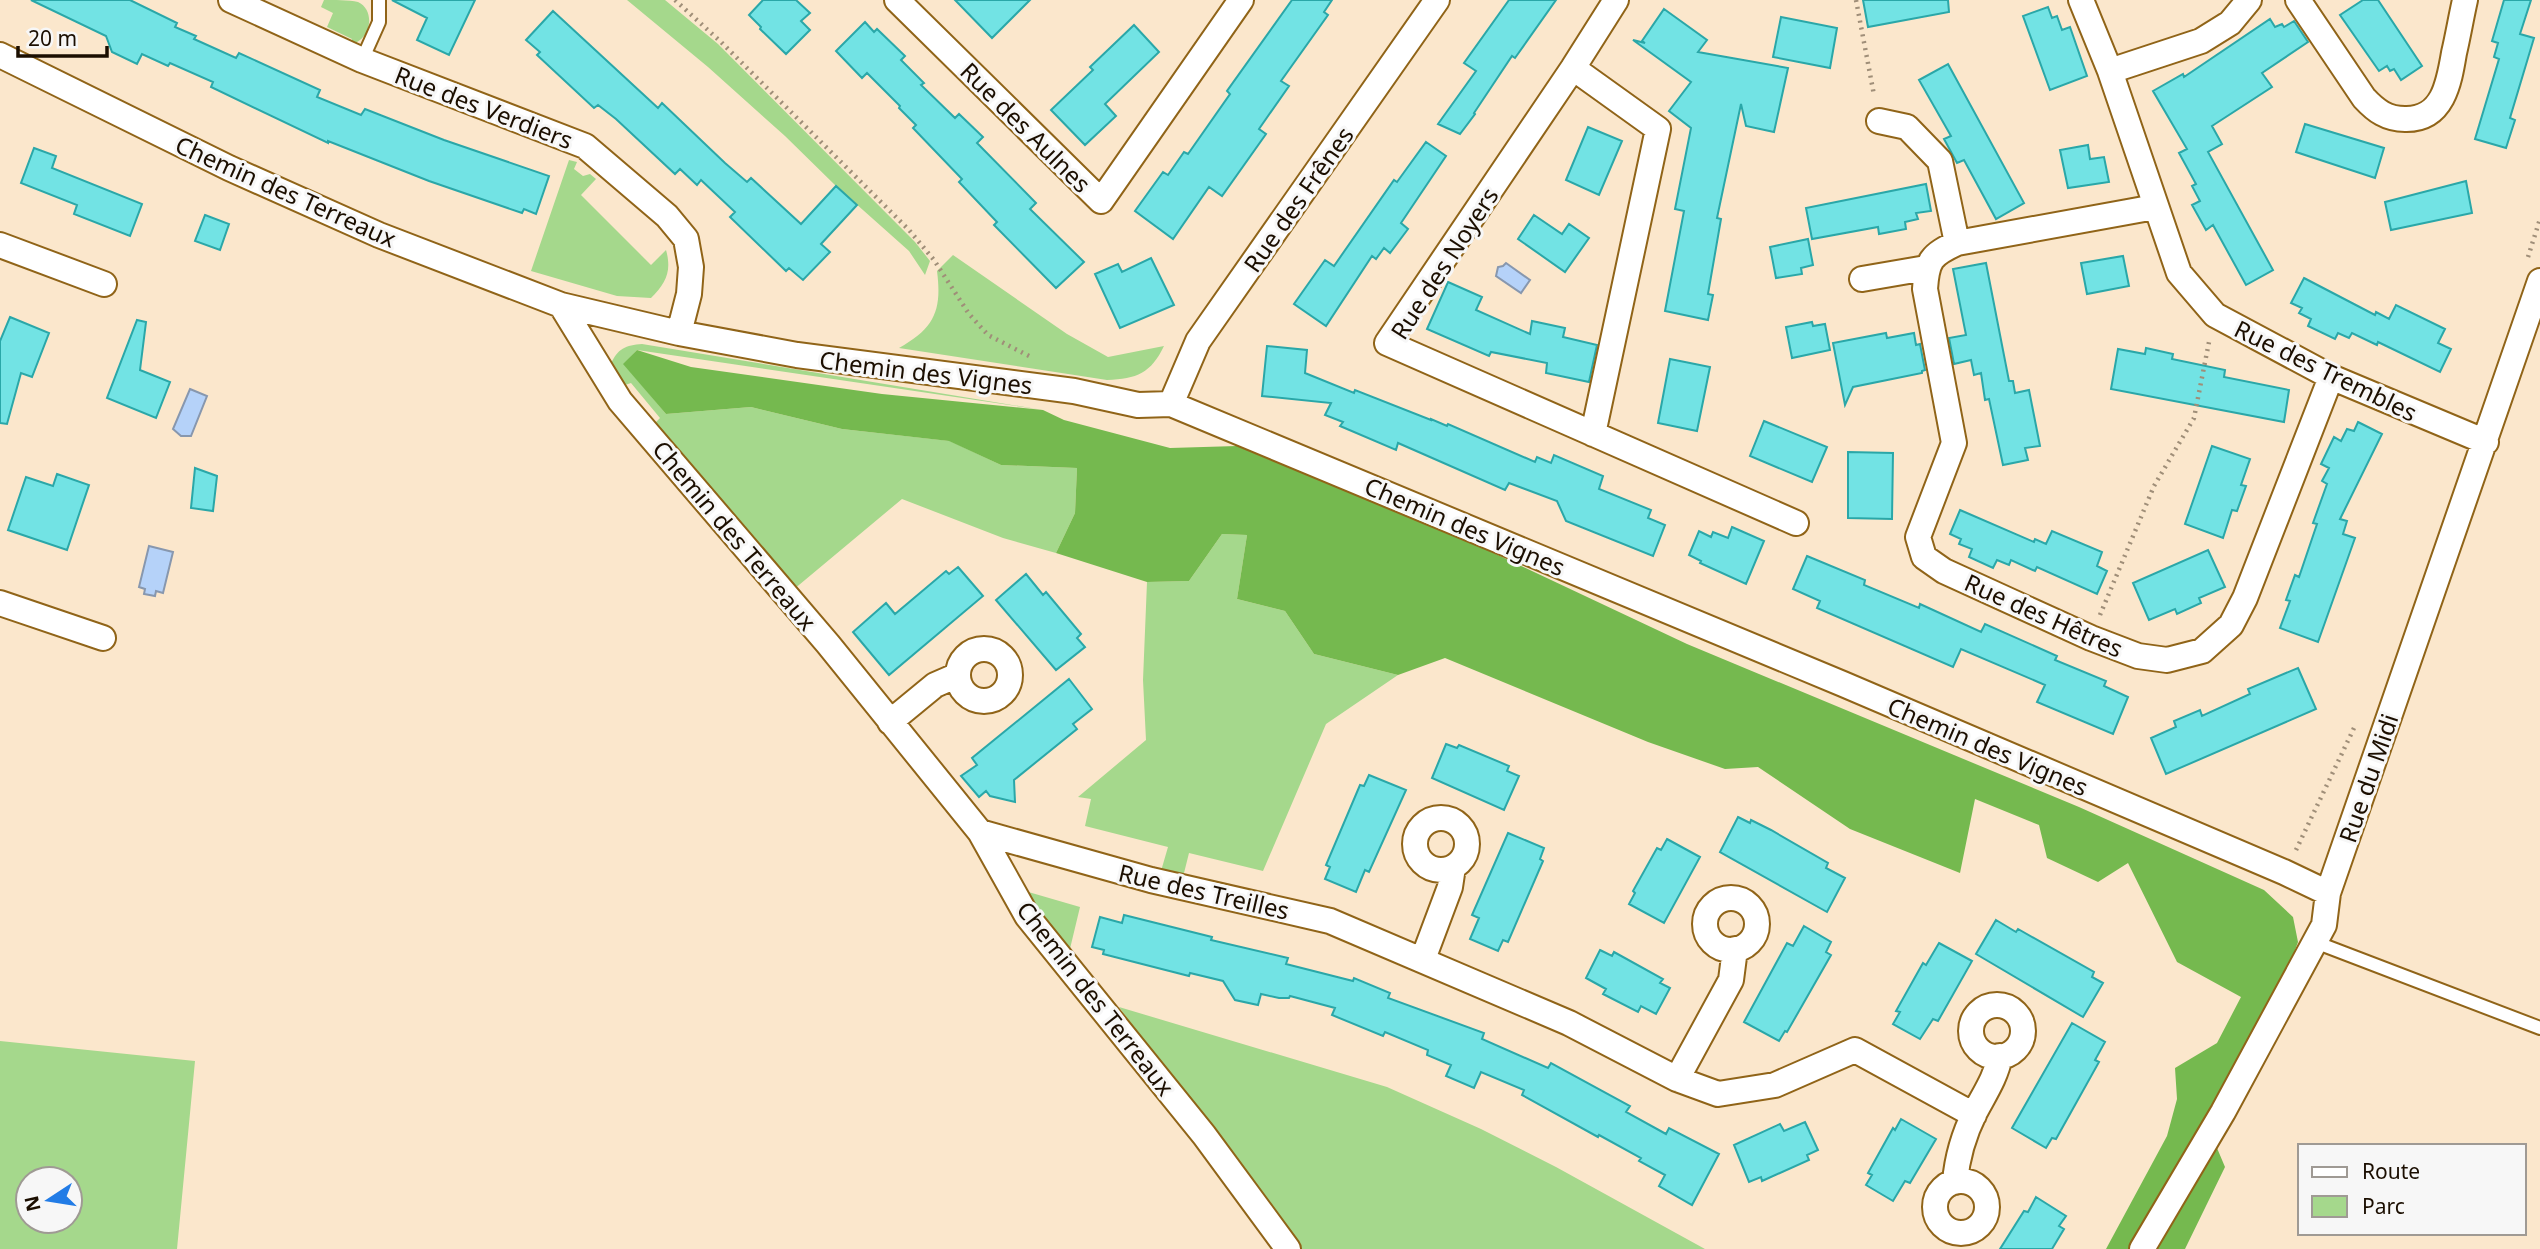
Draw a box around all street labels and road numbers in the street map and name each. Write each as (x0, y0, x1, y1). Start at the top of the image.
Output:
street label: Rue des Aulnes (954, 55, 1098, 199)
street label: Rue des Verdiers (390, 58, 578, 156)
street label: Rue des Frênes (1235, 120, 1361, 278)
street label: Chemin des Terreaux (170, 127, 402, 255)
street label: Rue des Noyers (1382, 181, 1506, 345)
street label: Rue des Trembles (2229, 312, 2423, 428)
street label: Chemin des Vignes (818, 343, 1034, 401)
street label: Chemin des Terreaux (646, 433, 824, 637)
street label: Chemin des Vignes (1360, 469, 1570, 583)
street label: Rue des Hêtres (1960, 565, 2128, 665)
street label: Chemin des Vignes (1883, 689, 2093, 803)
street label: Rue du Midi (2331, 709, 2405, 847)
street label: Rue des Treilles (1115, 855, 1293, 927)
street label: Chemin des Terreaux (1010, 894, 1183, 1102)

